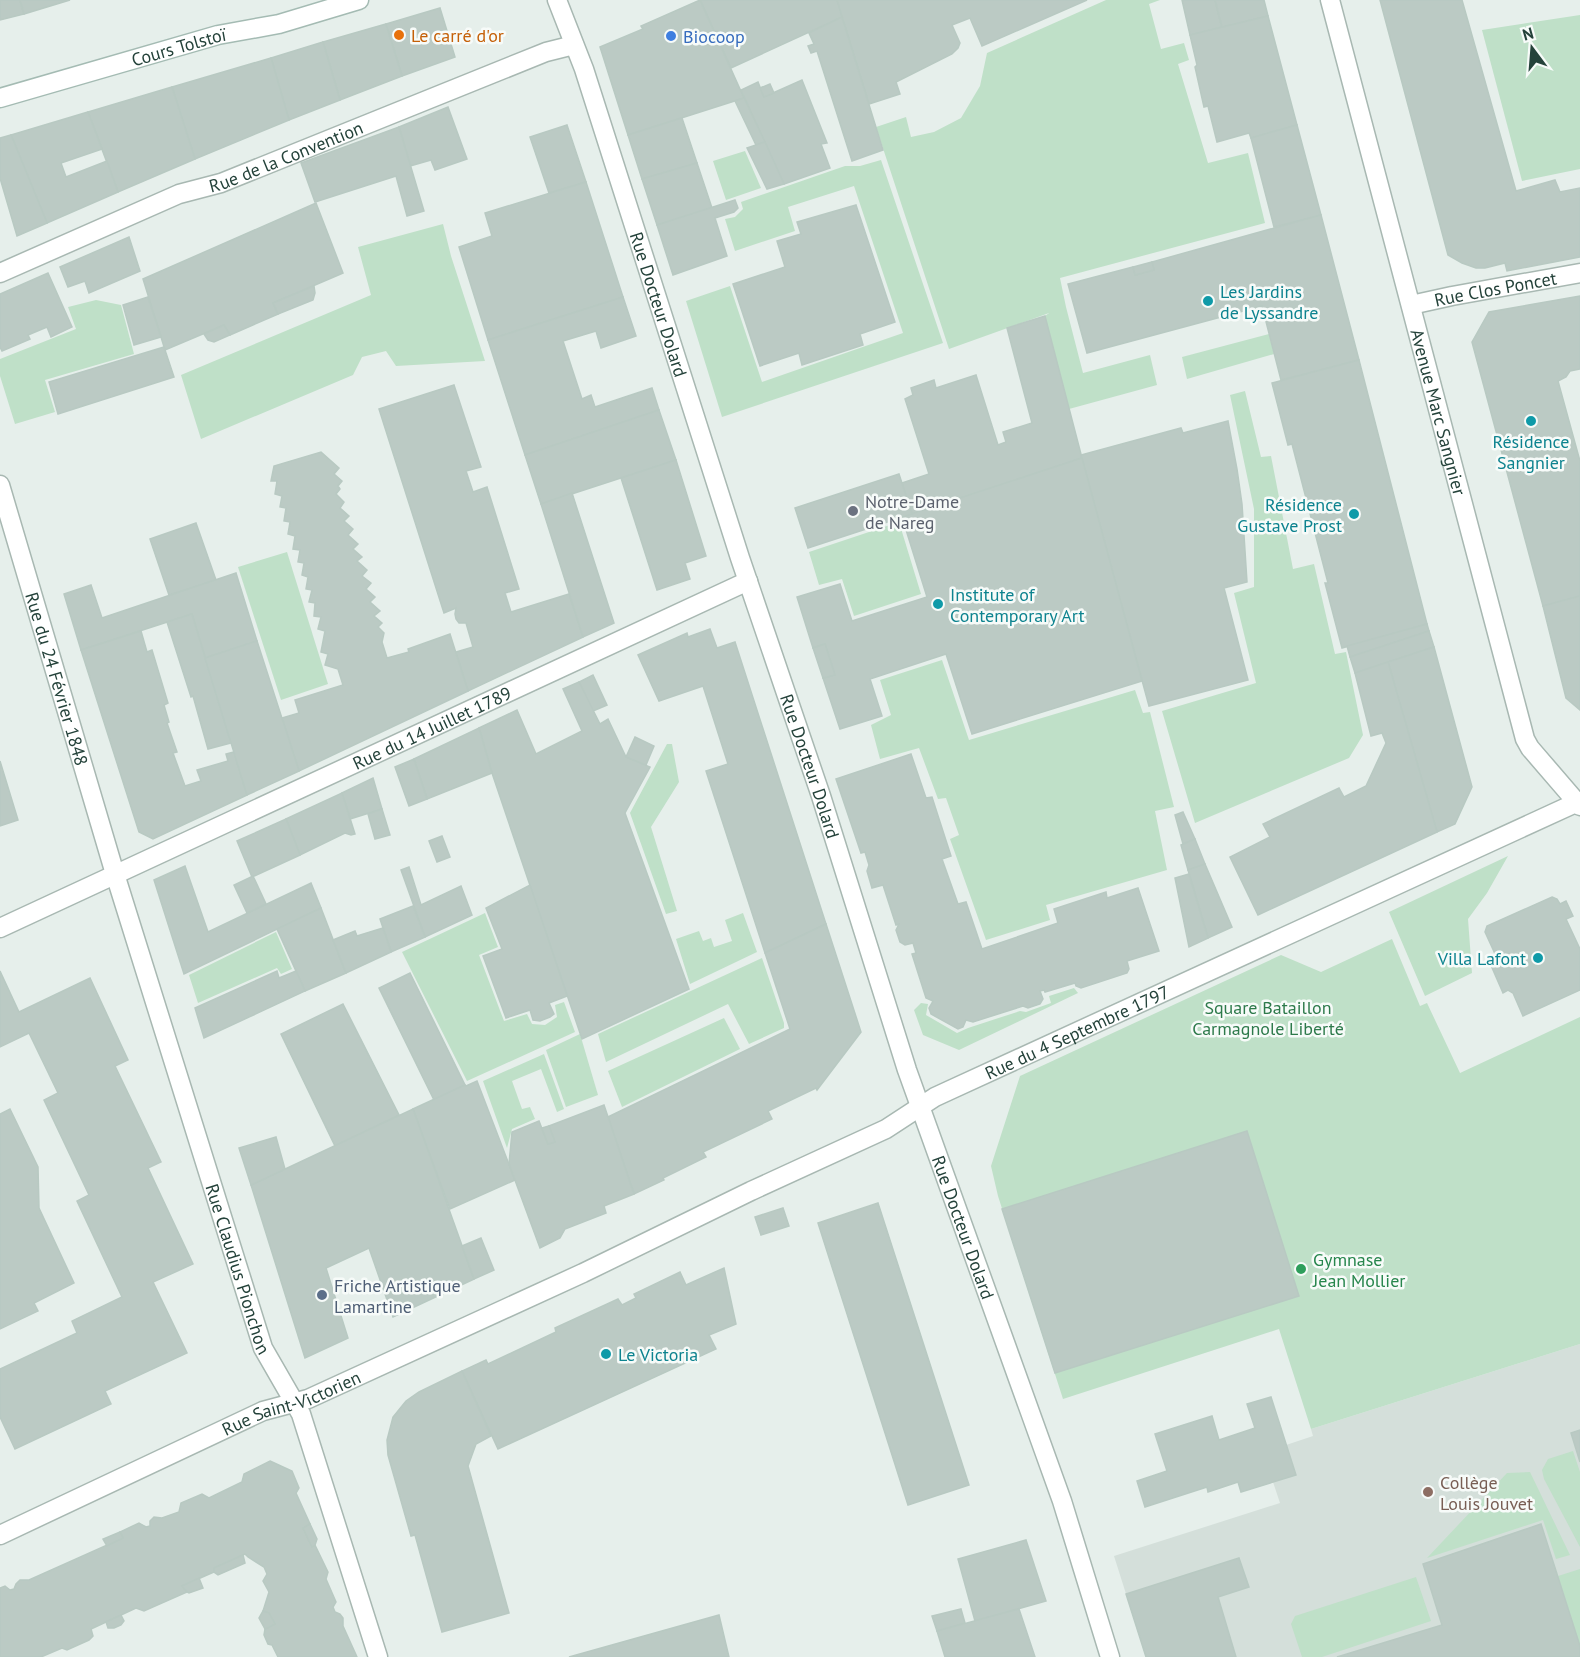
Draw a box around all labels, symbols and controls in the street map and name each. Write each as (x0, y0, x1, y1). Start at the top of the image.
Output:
north arrow (1502, 18, 1562, 78)
street label: Cours Tolstoï (129, 22, 229, 71)
text: N (1520, 23, 1536, 45)
place label: Le carré d'or (411, 24, 504, 47)
place label: Biocoop (683, 25, 745, 48)
marker: Le carré d'or (392, 28, 406, 42)
marker: Biocoop (664, 29, 678, 43)
street label: Rue de la Convention (206, 116, 366, 197)
street label: Rue Docteur Dolard (625, 229, 693, 380)
street label: Rue Clos Poncet (1432, 266, 1558, 311)
place label: Les Jardins de Lyssandre (1220, 280, 1318, 324)
marker: Les Jardins de Lyssandre (1201, 294, 1215, 308)
street label: Avenue Marc Sangnier (1406, 326, 1472, 497)
marker: Résidence Sangnier (1524, 414, 1538, 428)
place label: Résidence Sangnier (1493, 430, 1569, 474)
place label: Notre-Dame de Nareg (865, 490, 959, 534)
place label: Résidence Gustave Prost (1237, 493, 1342, 537)
marker: Notre-Dame de Nareg (846, 504, 860, 518)
marker: Résidence Gustave Prost (1347, 507, 1361, 521)
place label: Institute of Contemporary Art (950, 583, 1085, 627)
street label: Rue du 24 Février 1848 (21, 589, 94, 768)
marker: Institute of Contemporary Art (931, 597, 945, 611)
street label: Rue du 14 Juillet 1789 (349, 681, 515, 774)
street label: Rue Docteur Dolard (776, 691, 845, 841)
place label: Villa Lafont (1437, 947, 1526, 970)
marker: Villa Lafont (1531, 951, 1545, 965)
street label: Rue du 4 Septembre 1797 (981, 980, 1173, 1084)
park label: Square Bataillon Carmagnole Liberté (1192, 996, 1344, 1040)
street label: Rue Docteur Dolard (927, 1152, 1000, 1302)
street label: Rue Claudius Pionchon (201, 1181, 276, 1358)
place label: Gymnase Jean Mollier (1312, 1248, 1405, 1292)
marker: Gymnase Jean Mollier (1294, 1262, 1308, 1276)
place label: Friche Artistique Lamartine (334, 1274, 461, 1318)
marker: Friche Artistique Lamartine (315, 1288, 329, 1302)
place label: Le Victoria (618, 1343, 698, 1366)
marker: Le Victoria (599, 1347, 613, 1361)
street label: Rue Saint-Victorien (218, 1365, 364, 1440)
place label: Collège Louis Jouvet (1440, 1471, 1533, 1515)
marker: Collège Louis Jouvet (1421, 1485, 1435, 1499)

